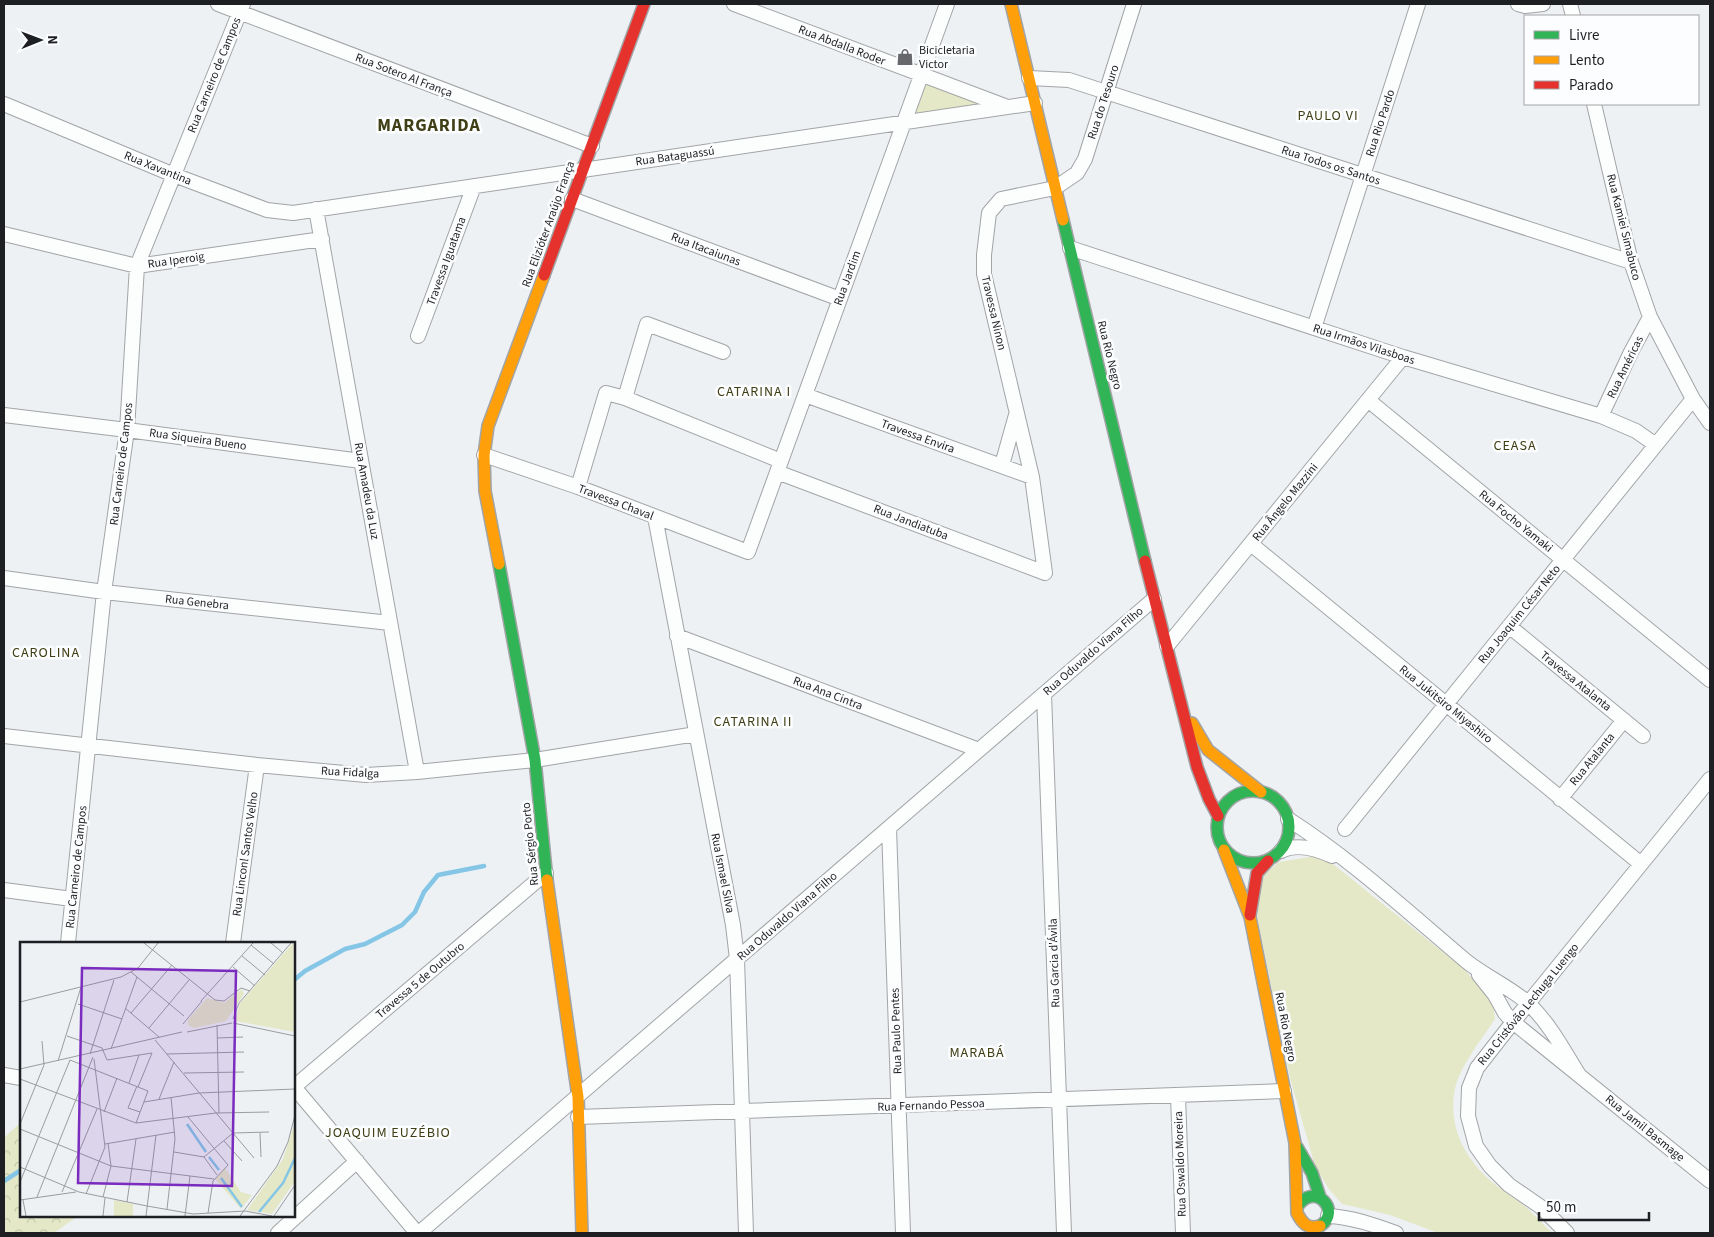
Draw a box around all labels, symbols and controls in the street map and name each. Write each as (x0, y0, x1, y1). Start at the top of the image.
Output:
north arrow (15, 15, 65, 65)
street label: Rua Carneiro de Campos (183, 15, 245, 136)
legend (1524, 15, 1699, 105)
street label: Rua Abdalla Roder (796, 21, 889, 70)
text: Livre (1569, 25, 1599, 46)
text: N (42, 35, 62, 45)
place label: Bicicletaria Victor (919, 42, 975, 73)
shop icon: Bicicletaria Victor (895, 47, 915, 67)
street label: Rua Sotero Al França (353, 49, 455, 102)
text: Lento (1569, 50, 1605, 71)
street label: Rua do Tesouro (1083, 63, 1124, 142)
text: Parado (1569, 75, 1613, 96)
street label: Rua Rio Pardo (1362, 87, 1399, 159)
district label: PAULO VI (1297, 106, 1359, 126)
district label: MARGARIDA (377, 113, 481, 138)
street label: Rua Todos os Santos (1279, 142, 1382, 189)
street label: Rua Bataguassú (634, 143, 716, 170)
street label: Rua Xavantina (121, 147, 194, 190)
street label: Rua Elizióter Araújo França (518, 159, 579, 290)
street label: Rua Kamiei Simabuco (1602, 172, 1645, 282)
street label: Travessa Iguatama (423, 214, 470, 308)
street label: Rua Itacaiunas (669, 228, 743, 271)
street label: Rua Iperoig (147, 248, 206, 273)
street label: Rua Jardim (830, 248, 865, 308)
street label: Travessa Ninon (977, 274, 1010, 352)
street label: Rua Rio Negro (1093, 319, 1126, 391)
street label: Rua Irmãos Vilasboas (1311, 320, 1417, 369)
street label: Rua Américas (1603, 333, 1648, 401)
district label: CATARINA I (717, 382, 791, 402)
street label: Rua Carneiro de Campos (106, 402, 137, 526)
street label: Travessa Envira (879, 415, 957, 458)
street label: Rua Siqueira Bueno (148, 424, 248, 455)
district label: CEASA (1493, 436, 1537, 456)
street label: Rua Amadeu da Luz (350, 441, 383, 541)
street label: Rua Ângelo Mazzini (1249, 460, 1322, 545)
street label: Travessa Chaval (576, 480, 656, 525)
street label: Rua Focho Yamaki (1475, 486, 1556, 557)
street label: Rua Jandiatuba (871, 500, 951, 545)
street label: Rua Joaquim César Neto (1474, 561, 1565, 667)
street label: Rua Genebra (164, 591, 230, 614)
street label: Rua Oduvaldo Viana Filho (1039, 603, 1147, 700)
district label: CAROLINA (12, 643, 80, 663)
street label: Travessa Atalanta (1536, 647, 1615, 716)
street label: Rua Jukitsiro Miyashiro (1395, 661, 1496, 747)
street label: Rua Ana Cintra (790, 672, 865, 715)
district label: CATARINA II (714, 712, 792, 732)
street label: Rua Atalanta (1566, 729, 1619, 789)
street label: Rua Fidalga (320, 762, 380, 783)
street label: Rua Linconl Santos Velho (228, 791, 263, 918)
street label: Rua Sérgio Porto (518, 801, 543, 886)
street label: Rua Carneiro de Campos (62, 805, 91, 929)
street label: Rua Ismael Silva (706, 832, 739, 915)
street label: Rua Oduvaldo Viana Filho (733, 868, 841, 965)
street label: Rua Garcia d'Ávila (1044, 918, 1065, 1008)
street label: Travessa 5 de Outubro (372, 938, 468, 1023)
street label: Rua Cristóvão Lechuga Luengo (1474, 940, 1583, 1069)
inset map (20, 942, 295, 1217)
street label: Rua Paulo Pentes (886, 987, 907, 1075)
street label: Rua Rio Negro (1270, 991, 1301, 1063)
district label: MARABÁ (949, 1043, 1005, 1063)
street label: Rua Jamil Basmage (1601, 1091, 1688, 1166)
street label: Rua Fernando Pessoa (877, 1095, 985, 1116)
street label: Rua Oswaldo Moreira (1170, 1111, 1191, 1217)
district label: JOAQUIM EUZÉBIO (325, 1123, 451, 1143)
scale bar (1539, 1190, 1649, 1222)
text: 50 m (1546, 1197, 1576, 1218)

